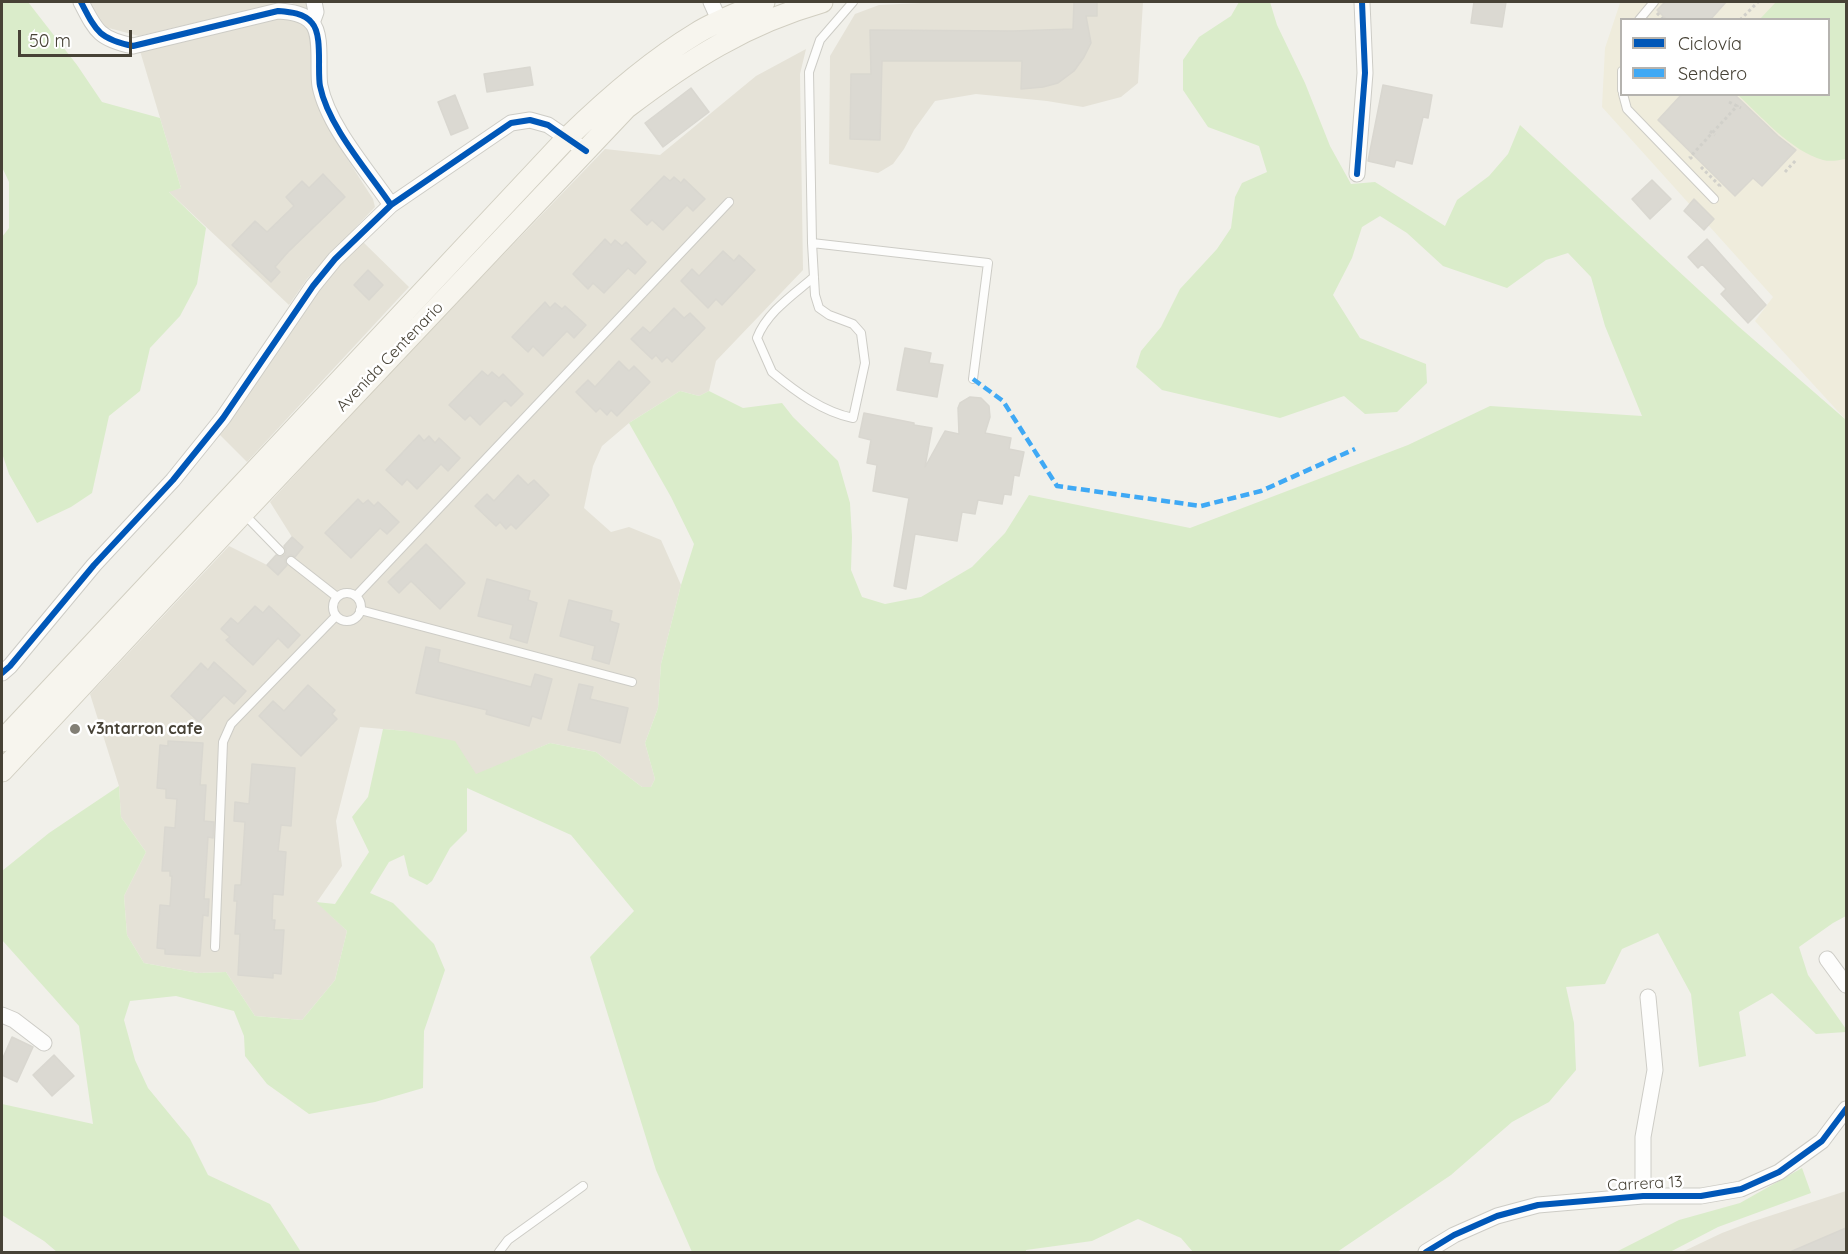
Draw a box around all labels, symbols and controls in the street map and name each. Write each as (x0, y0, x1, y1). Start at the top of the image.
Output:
scale bar (21, 18, 135, 56)
legend (1620, 18, 1830, 96)
text: 50 m (29, 29, 71, 52)
text: Ciclovía (1678, 32, 1742, 55)
text: Sendero (1678, 62, 1747, 85)
street label: Avenida Centenario (333, 298, 447, 416)
place label: v3ntarron cafe (87, 719, 203, 739)
marker: v3ntarron cafe (68, 722, 82, 736)
street label: Carrera 13 (1607, 1172, 1683, 1196)

